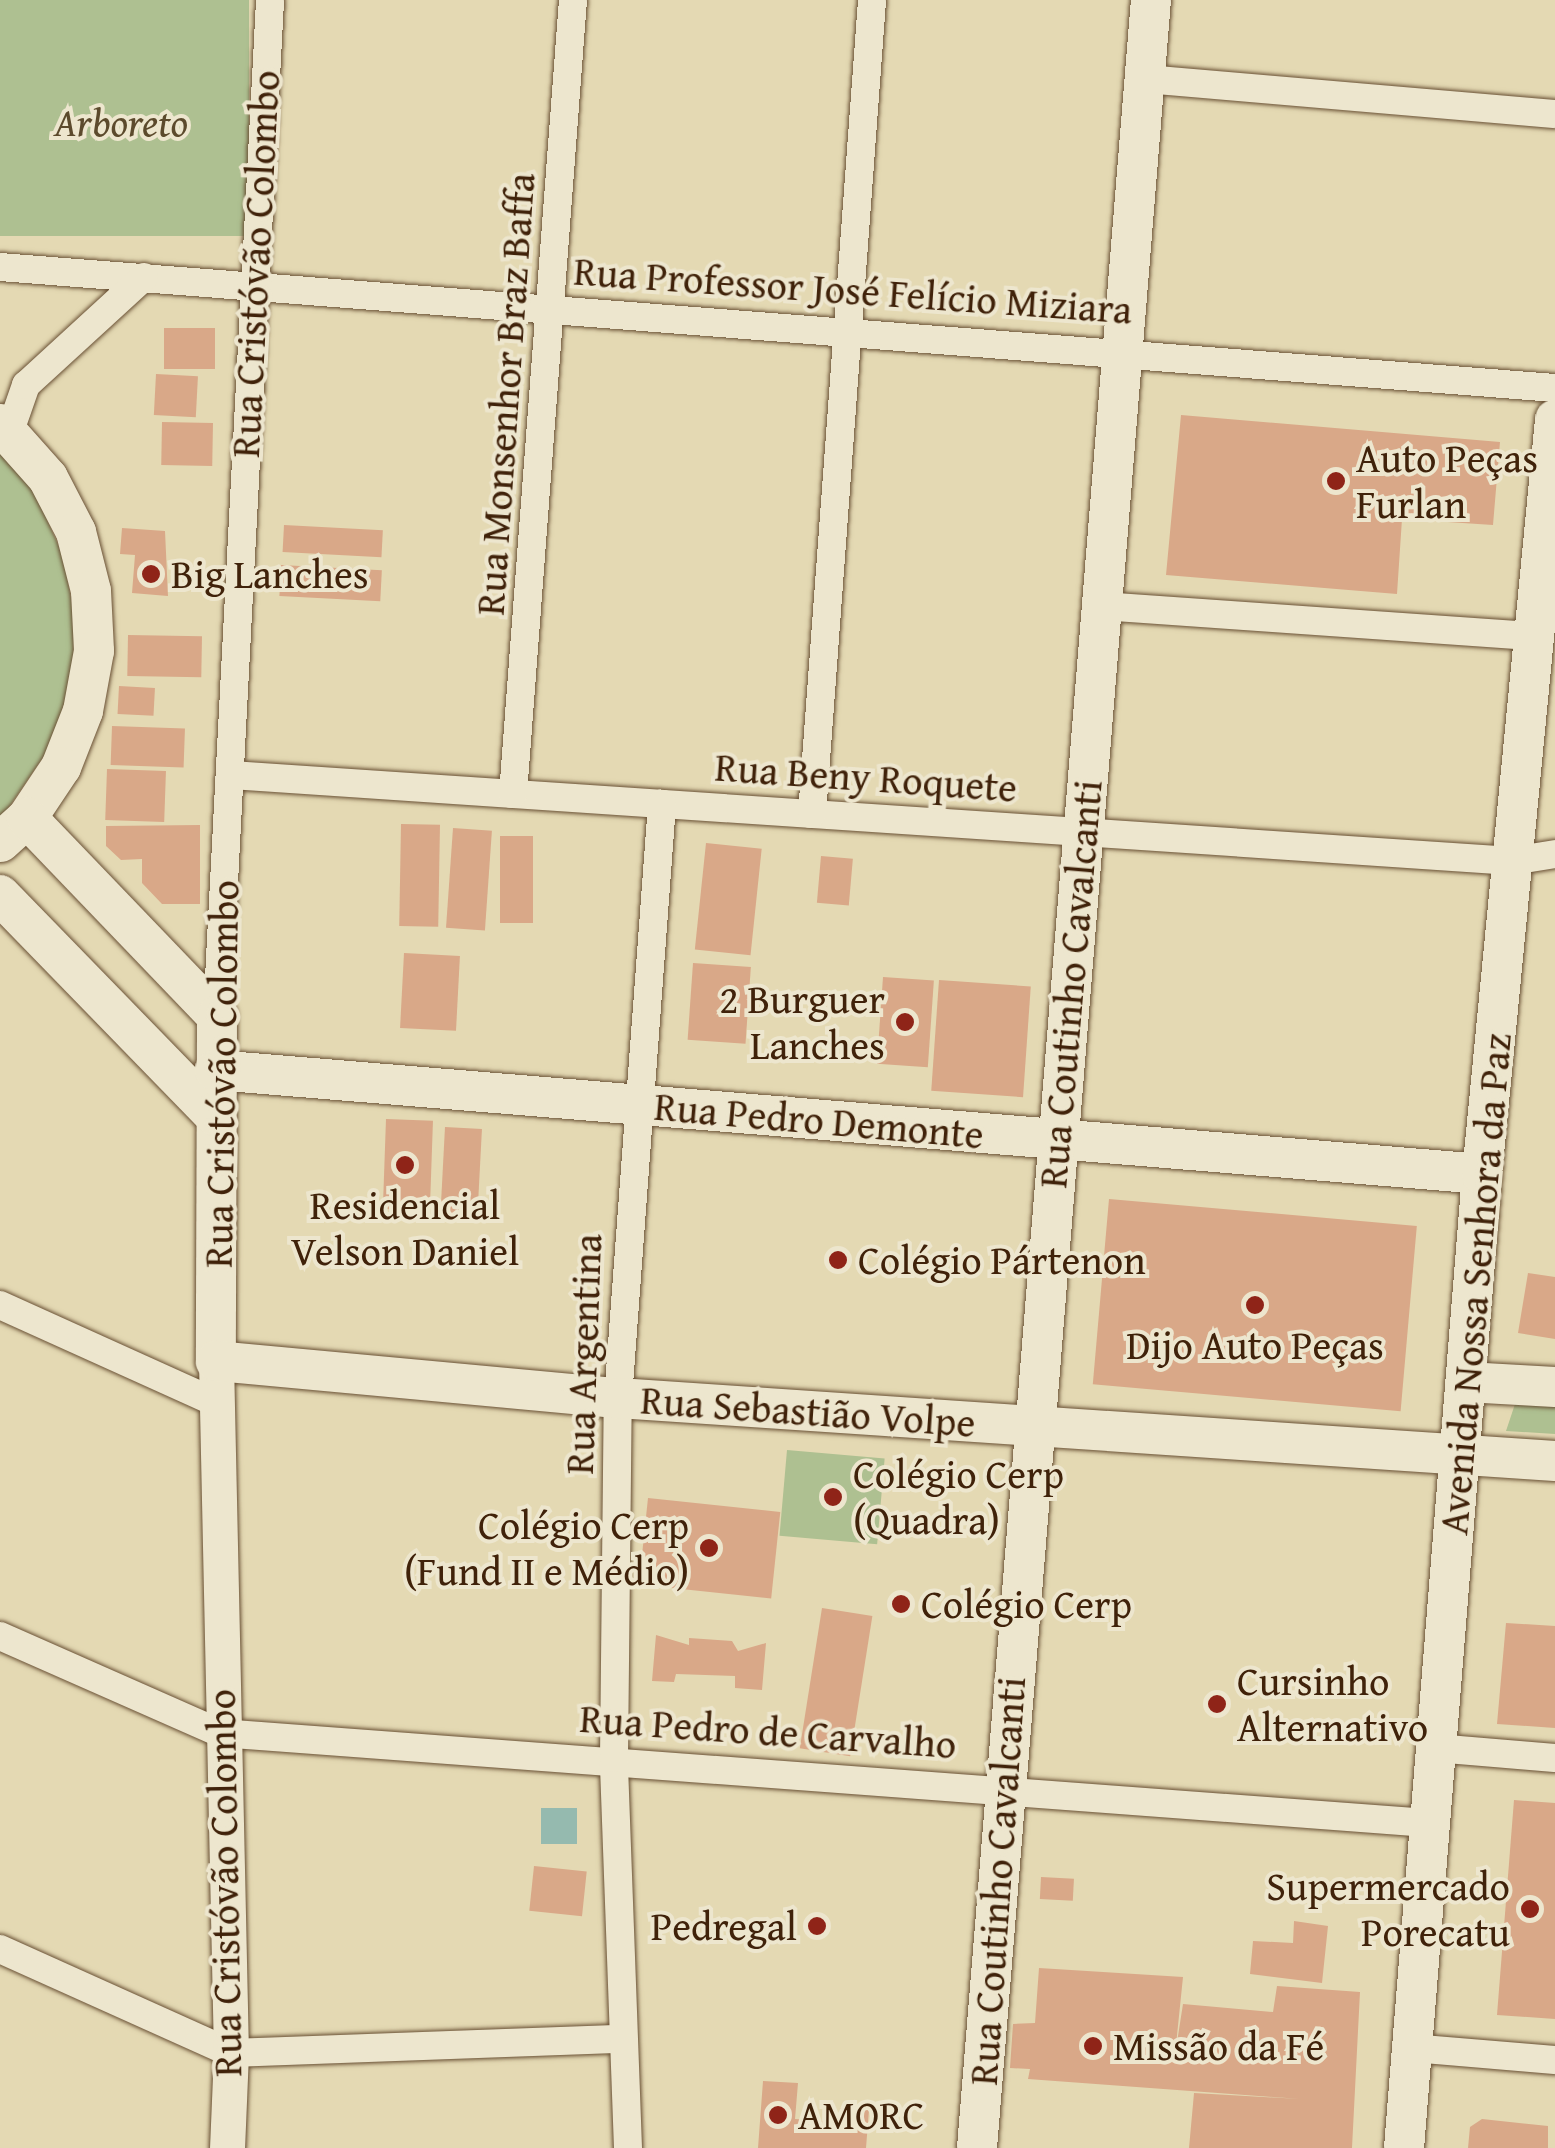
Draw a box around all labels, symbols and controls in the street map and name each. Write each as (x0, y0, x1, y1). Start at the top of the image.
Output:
street label: Rua Cristóvão Colombo (221, 69, 289, 459)
park label: Arboreto (54, 98, 188, 146)
street label: Rua Monsenhor Braz Baffa (466, 171, 544, 617)
street label: Rua Professor José Felício Miziara (572, 247, 1134, 333)
place label: Auto Peças Furlan (1356, 434, 1538, 528)
marker: Auto Peças Furlan (1325, 470, 1347, 492)
place label: Big Lanches (171, 550, 369, 598)
marker: Big Lanches (140, 563, 162, 585)
street label: Rua Beny Roquete (713, 742, 1019, 812)
street label: Rua Coutinho Cavalcanti (1028, 778, 1112, 1190)
street label: Rua Cristóvão Colombo (194, 880, 248, 1268)
place label: 2 Burguer Lanches (719, 975, 885, 1069)
marker: 2 Burguer Lanches (894, 1011, 916, 1033)
street label: Avenida Nossa Senhora da Paz (1429, 1031, 1521, 1537)
street label: Rua Pedro Demonte (652, 1082, 986, 1158)
marker: Residencial Velson Daniel (394, 1154, 416, 1176)
place label: Residencial Velson Daniel (291, 1181, 519, 1275)
street label: Rua Argentina (555, 1233, 611, 1475)
place label: Colégio Pártenon (858, 1236, 1146, 1284)
marker: Colégio Pártenon (827, 1249, 849, 1271)
marker: Dijo Auto Peças (1244, 1294, 1266, 1316)
place label: Dijo Auto Peças (1126, 1321, 1384, 1369)
street label: Rua Sebastião Volpe (639, 1375, 977, 1447)
place label: Colégio Cerp (Quadra) (853, 1450, 1064, 1544)
marker: Colégio Cerp (Quadra) (822, 1486, 844, 1508)
place label: Colégio Cerp (Fund II e Médio) (404, 1501, 689, 1595)
marker: Colégio Cerp (Fund II e Médio) (698, 1537, 720, 1559)
place label: Colégio Cerp (921, 1580, 1132, 1628)
marker: Colégio Cerp (890, 1593, 912, 1615)
place label: Cursinho Alternativo (1237, 1657, 1428, 1751)
street label: Rua Coutinho Cavalcanti (959, 1675, 1035, 2087)
street label: Rua Cristóvão Colombo (197, 1689, 251, 2077)
marker: Cursinho Alternativo (1206, 1693, 1228, 1715)
street label: Rua Pedro de Carvalho (578, 1694, 958, 1768)
place label: Supermercado Porecatu (1266, 1862, 1510, 1956)
marker: Supermercado Porecatu (1519, 1898, 1541, 1920)
place label: Pedregal (651, 1902, 797, 1950)
marker: Pedregal (806, 1915, 828, 1937)
place label: Missão da Fé (1113, 2022, 1324, 2070)
marker: Missão da Fé (1082, 2035, 1104, 2057)
place label: AMORC (798, 2091, 924, 2139)
marker: AMORC (767, 2104, 789, 2126)

